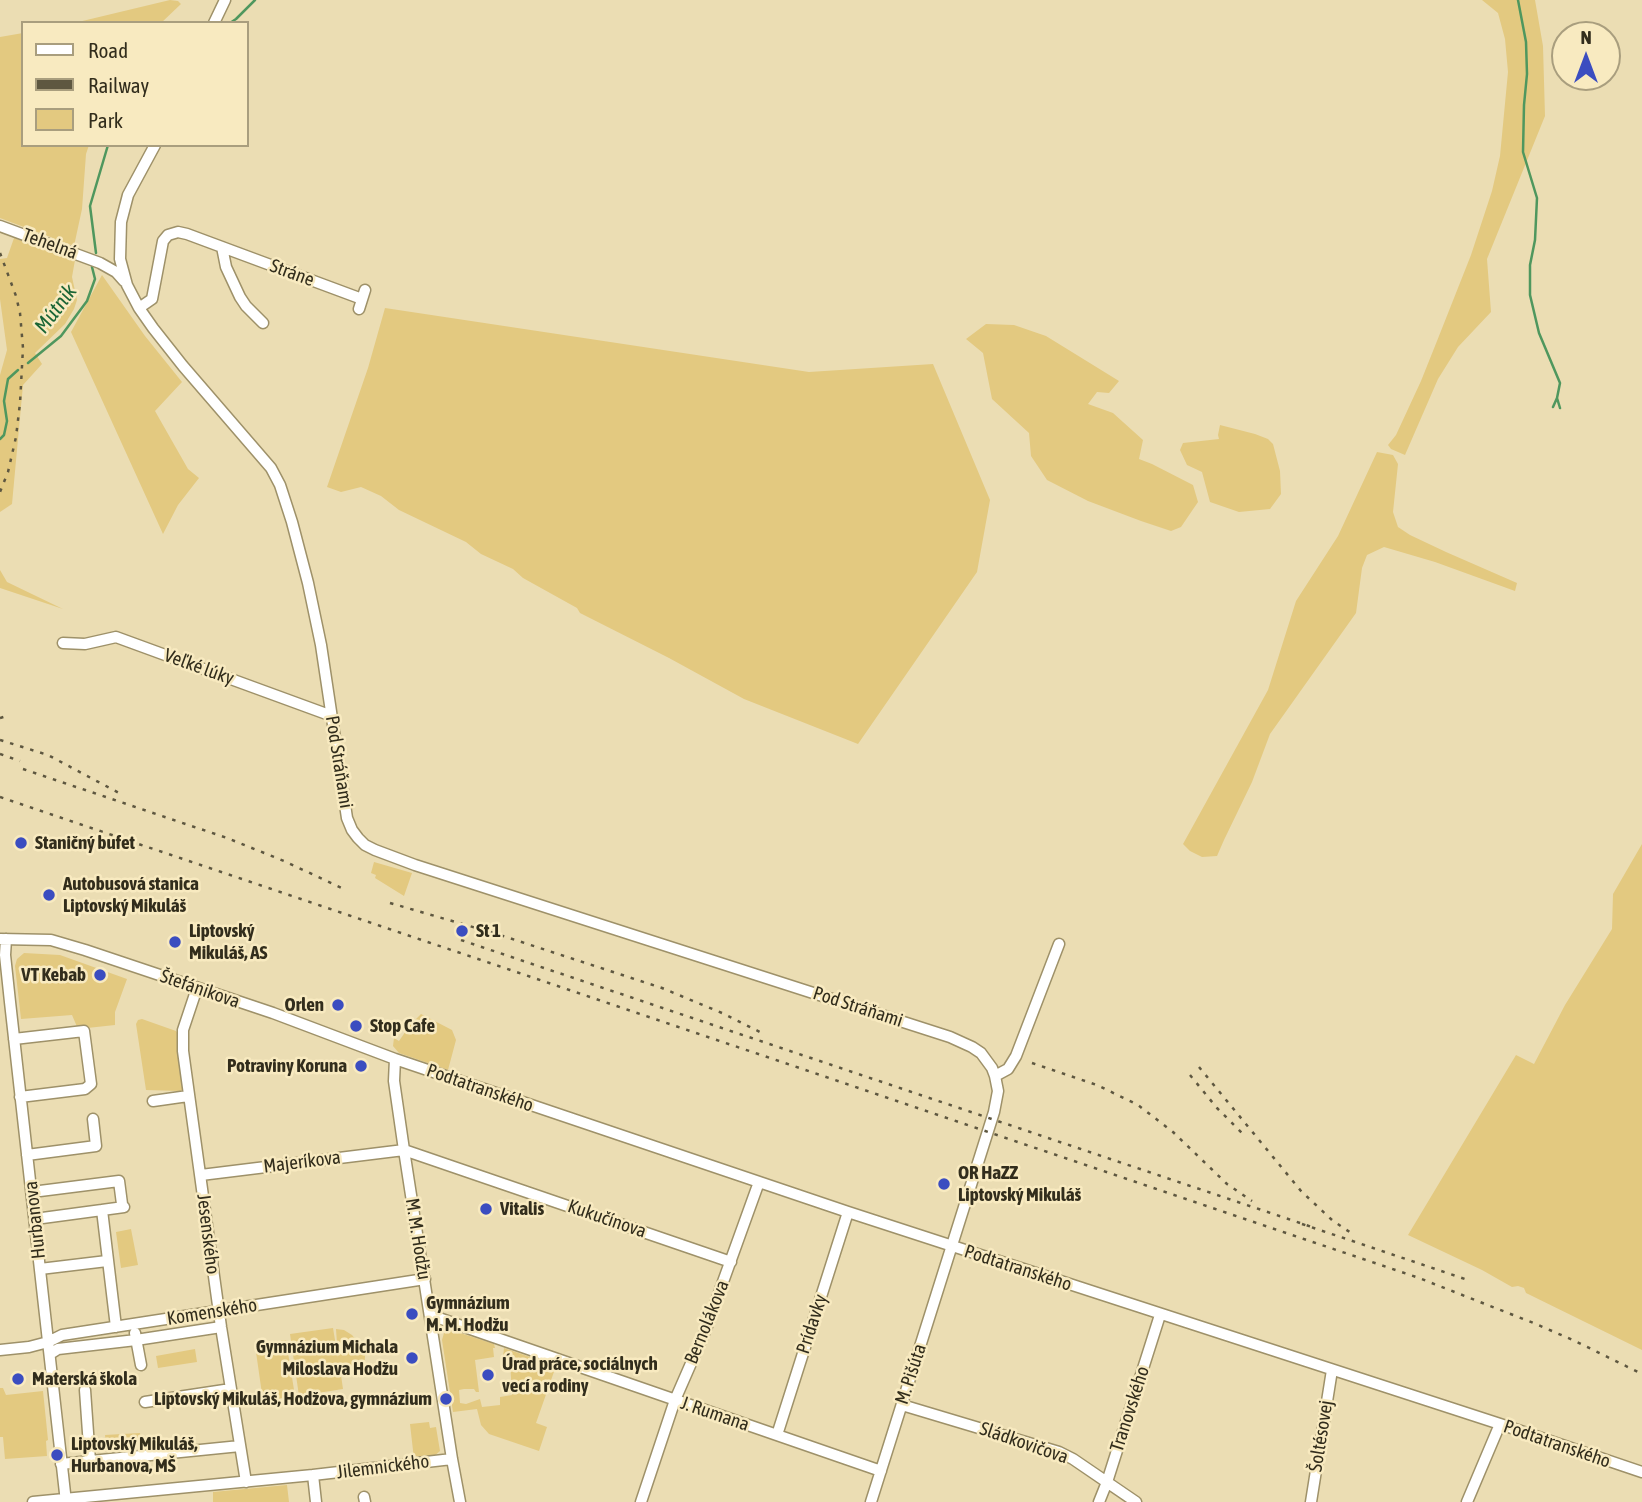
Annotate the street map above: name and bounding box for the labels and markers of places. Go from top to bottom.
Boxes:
place label: Staničný bufet [35,832,135,854]
marker: Staničný bufet [13,835,29,851]
place label: Autobusová stanica Liptovský Mikuláš [63,873,199,917]
marker: Autobusová stanica Liptovský Mikuláš [41,887,57,903]
place label: Liptovský Mikuláš, AS [189,920,267,964]
place label: St 1 [476,920,501,942]
marker: St 1 [454,923,470,939]
marker: Liptovský Mikuláš, AS [167,934,183,950]
place label: VT Kebab [21,964,86,986]
marker: VT Kebab [92,967,108,983]
place label: Orlen [285,994,324,1016]
marker: Orlen [330,997,346,1013]
place label: Stop Cafe [370,1015,435,1037]
marker: Stop Cafe [348,1018,364,1034]
place label: Potraviny Koruna [227,1055,347,1077]
marker: Potraviny Koruna [353,1058,369,1074]
place label: OR HaZZ Liptovský Mikuláš [958,1162,1081,1206]
marker: OR HaZZ Liptovský Mikuláš [936,1176,952,1192]
place label: Vitalis [500,1198,544,1220]
marker: Vitalis [478,1201,494,1217]
place label: Gymnázium M. M. Hodžu [426,1292,510,1336]
marker: Gymnázium M. M. Hodžu [404,1306,420,1322]
place label: Gymnázium Michala Miloslava Hodžu [256,1336,398,1380]
marker: Gymnázium Michala Miloslava Hodžu [404,1350,420,1366]
place label: Úrad práce, sociálnych vecí a rodiny [502,1353,658,1397]
marker: Úrad práce, sociálnych vecí a rodiny [480,1367,496,1383]
place label: Materská škola [32,1368,137,1390]
marker: Materská škola [10,1371,26,1387]
place label: Liptovský Mikuláš, Hodžova, gymnázium [154,1388,432,1410]
marker: Liptovský Mikuláš, Hodžova, gymnázium [438,1391,454,1407]
place label: Liptovský Mikuláš, Hurbanova, MŠ [71,1433,198,1477]
marker: Liptovský Mikuláš, Hurbanova, MŠ [49,1447,65,1463]

